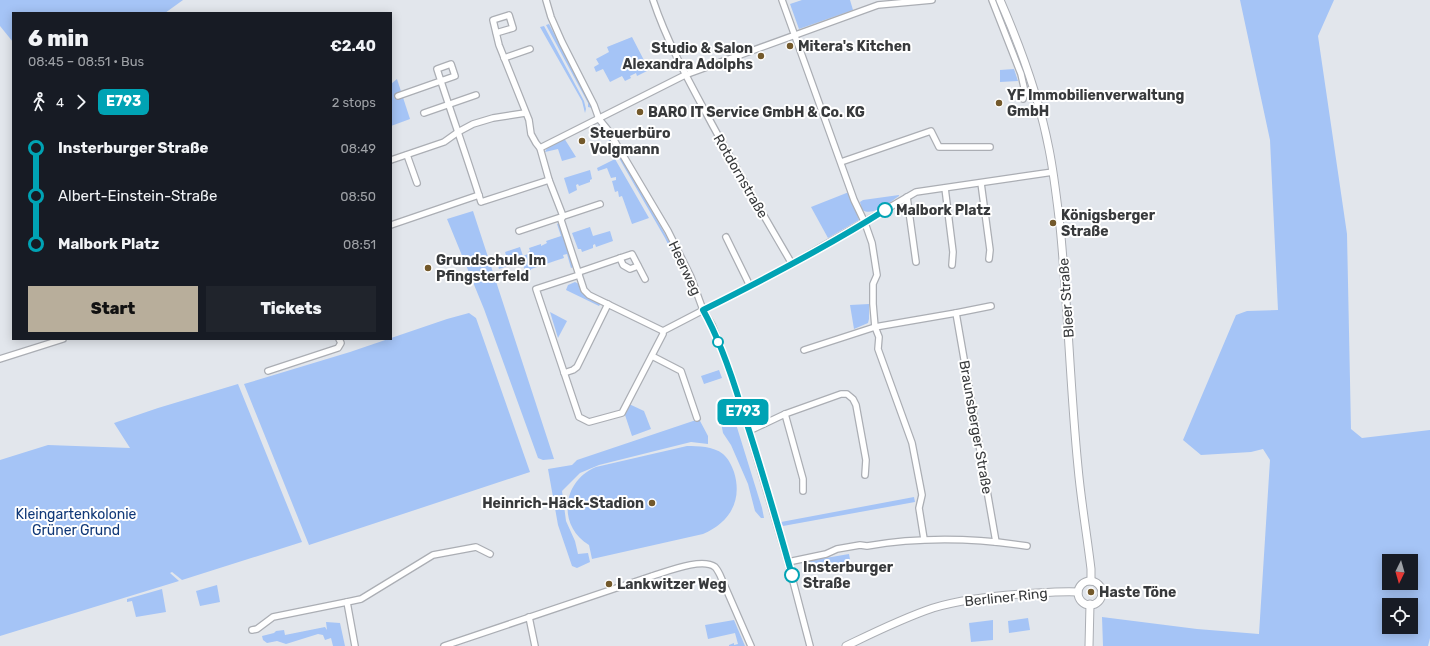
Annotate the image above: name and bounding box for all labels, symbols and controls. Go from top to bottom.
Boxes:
text: 6 min [28,25,89,52]
text: €2.40 [330,37,376,55]
place label: Mitera's Kitchen [798,38,911,55]
place label: Studio & Salon Alexandra Adolphs [623,40,753,73]
marker: Mitera's Kitchen [785,41,795,51]
marker: Studio & Salon Alexandra Adolphs [756,51,766,61]
text: 08:45 – 08:51 · Bus [28,54,144,69]
place label: YF Immobilienverwaltung GmbH [1007,87,1185,120]
icon: walk [28,91,50,113]
icon: forward [70,91,92,113]
text: E793 [106,93,141,110]
text: 4 [56,95,64,110]
text: 2 stops [332,95,376,110]
marker: YF Immobilienverwaltung GmbH [994,98,1004,108]
place label: BARO IT Service GmbH & Co. KG [648,104,865,121]
marker: BARO IT Service GmbH & Co. KG [635,107,645,117]
place label: Steuerbüro Volgmann [590,125,670,158]
street label: Rotdornstraße [710,131,772,221]
marker: Steuerbüro Volgmann [577,136,587,146]
text: Insterburger Straße [58,139,208,157]
text: 08:49 [340,141,376,156]
text: Albert-Einstein-Straße [58,187,217,205]
text: 08:50 [340,189,376,204]
marker: Malbork Platz [877,202,893,218]
place label: Malbork Platz [896,202,991,219]
place label: Königsberger Straße [1061,207,1156,240]
marker: Königsberger Straße [1048,218,1058,228]
text: Malbork Platz [58,235,159,253]
text: 08:51 [343,237,376,252]
street label: Heerweg [665,238,705,298]
place label: Grundschule Im Pfingsterfeld [436,252,546,285]
street label: Bleer Straße [1055,257,1078,338]
marker: Grundschule Im Pfingsterfeld [423,263,433,273]
button: Start [28,286,198,332]
button: Tickets [206,286,376,332]
unlabelled marker [712,336,724,348]
street label: Braunsberger Straße [955,359,996,495]
line badge: E793 [715,399,771,425]
text: E793 [725,403,761,420]
place label: Heinrich-Häck-Stadion [482,495,644,512]
marker: Heinrich-Häck-Stadion [647,498,657,508]
park label: Kleingartenkolonie Grüner Grund [16,506,137,539]
north arrow [1382,554,1418,590]
map controls [1382,554,1418,634]
place label: Insterburger Straße [803,559,894,592]
marker: Insterburger Straße [784,567,800,583]
place label: Lankwitzer Weg [617,576,727,593]
marker: Lankwitzer Weg [604,579,614,589]
place label: Haste Töne [1099,584,1176,601]
street label: Berliner Ring [964,585,1048,610]
marker: Haste Töne [1086,587,1096,597]
button: locate [1382,598,1418,634]

